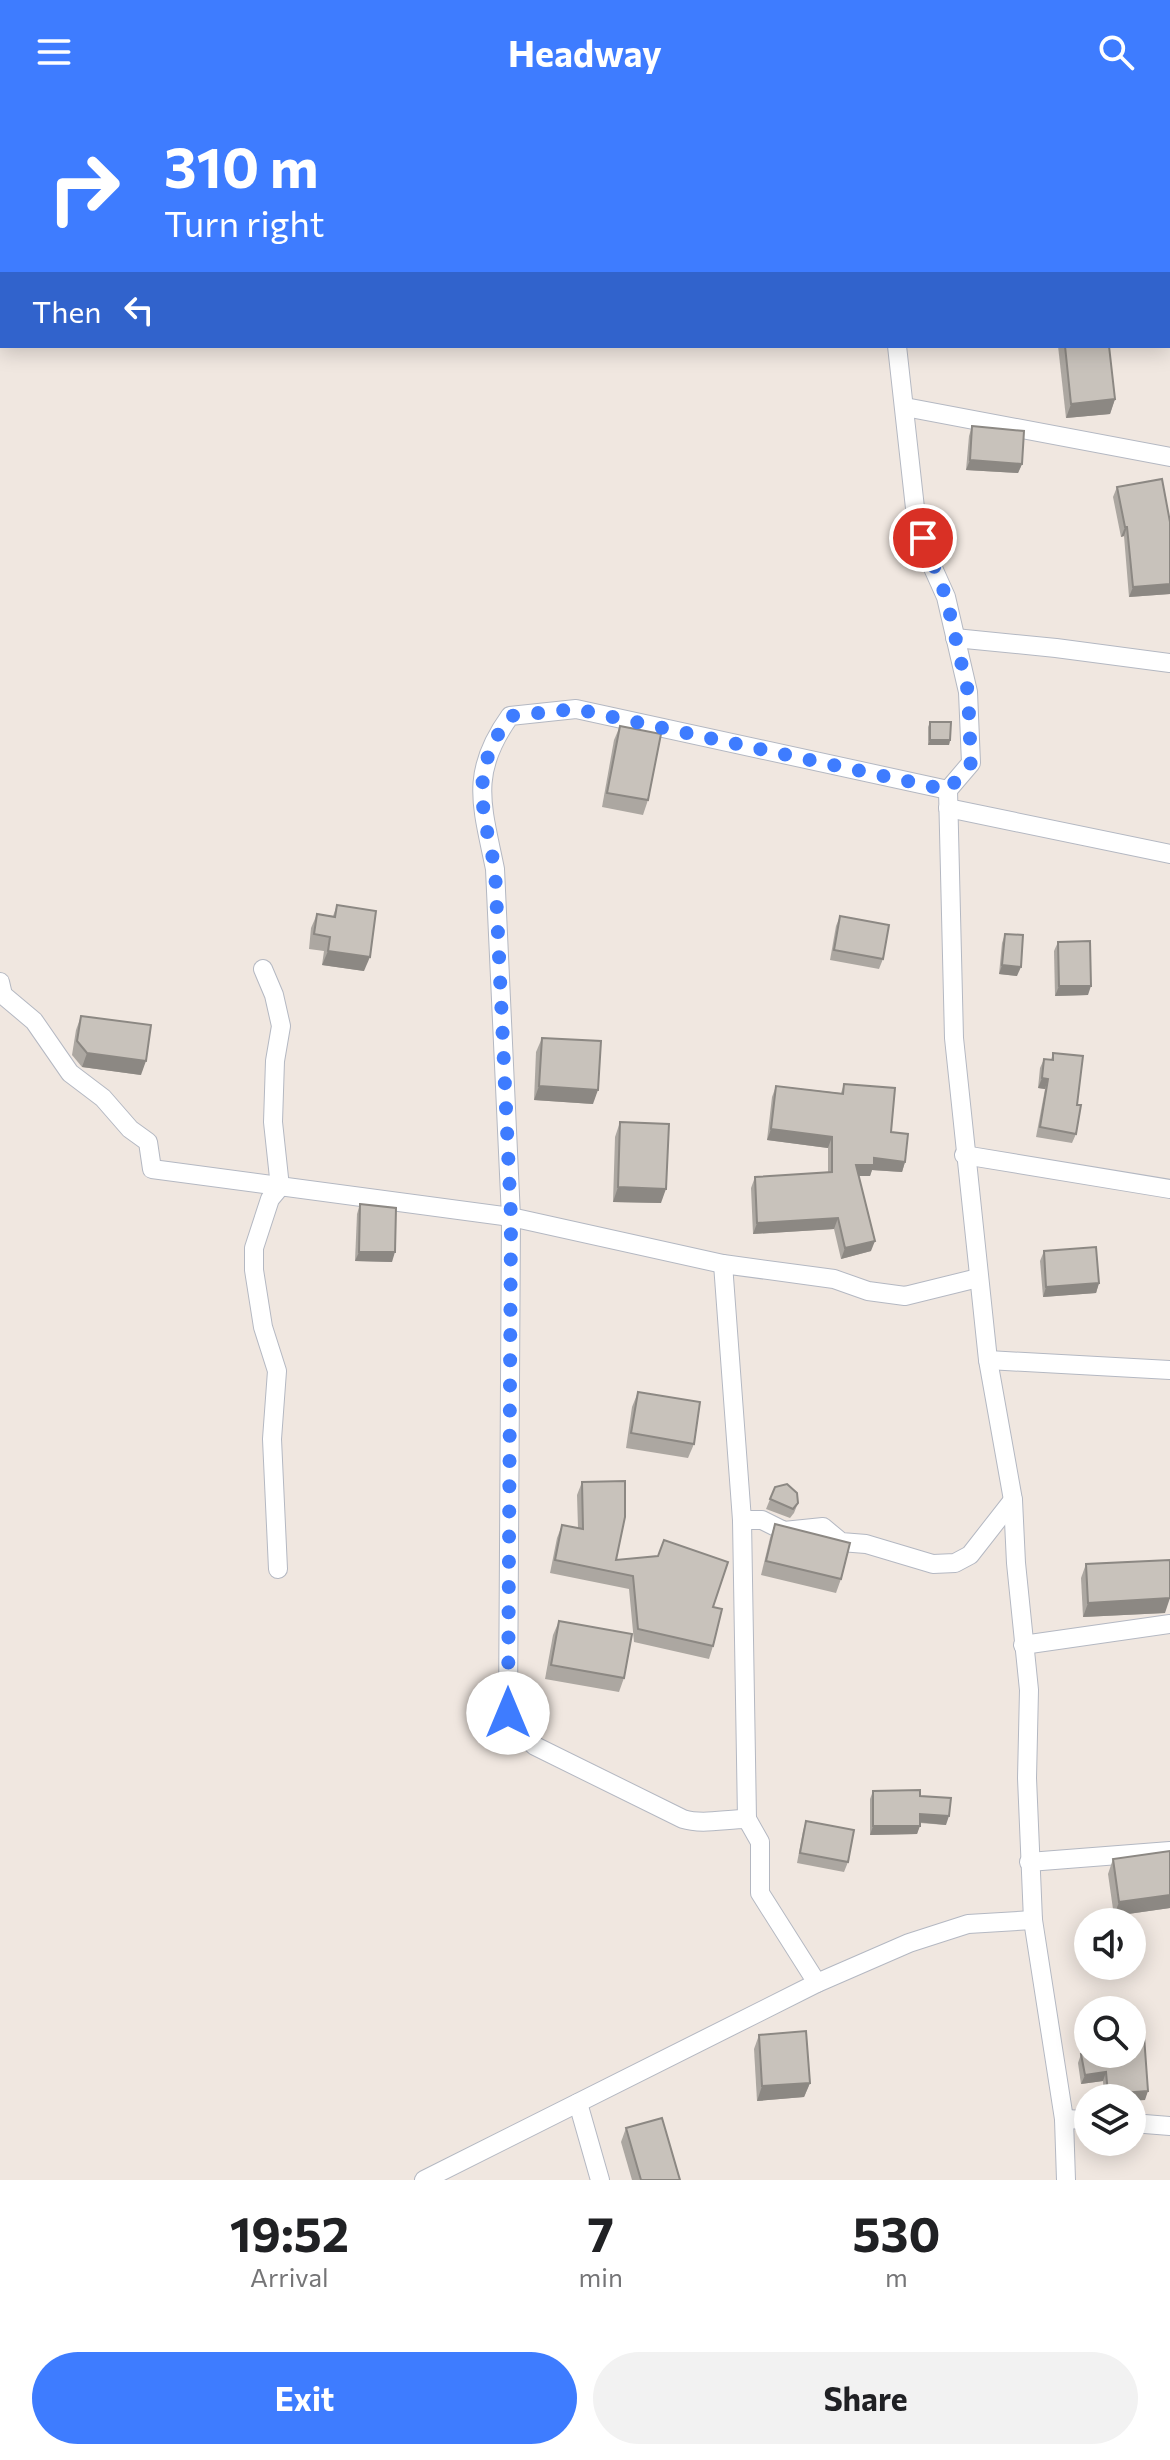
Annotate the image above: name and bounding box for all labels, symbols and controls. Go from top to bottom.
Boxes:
icon: menu [32,30,76,74]
text: Headway [508,30,662,74]
icon: search [1094,30,1138,74]
text: 310 m [164,131,319,200]
icon: right [32,136,136,240]
text: Turn right [164,200,325,244]
icon: left [117,288,161,332]
text: Then [32,292,101,329]
pin [889,504,957,572]
icon: arrive [901,516,945,560]
position arrow [466,1671,550,1755]
map controls [1074,1908,1146,2156]
button: sound [1074,1908,1146,1980]
button: search [1074,1996,1146,2068]
button: layers [1074,2084,1146,2156]
text: 19:52 [230,2203,349,2262]
text: 7 [588,2203,614,2262]
text: 530 [853,2203,940,2262]
text: Arrival [250,2261,329,2292]
text: min [579,2261,623,2292]
text: m [885,2261,908,2292]
button: Exit [32,2352,577,2444]
button: Share [593,2352,1138,2444]

